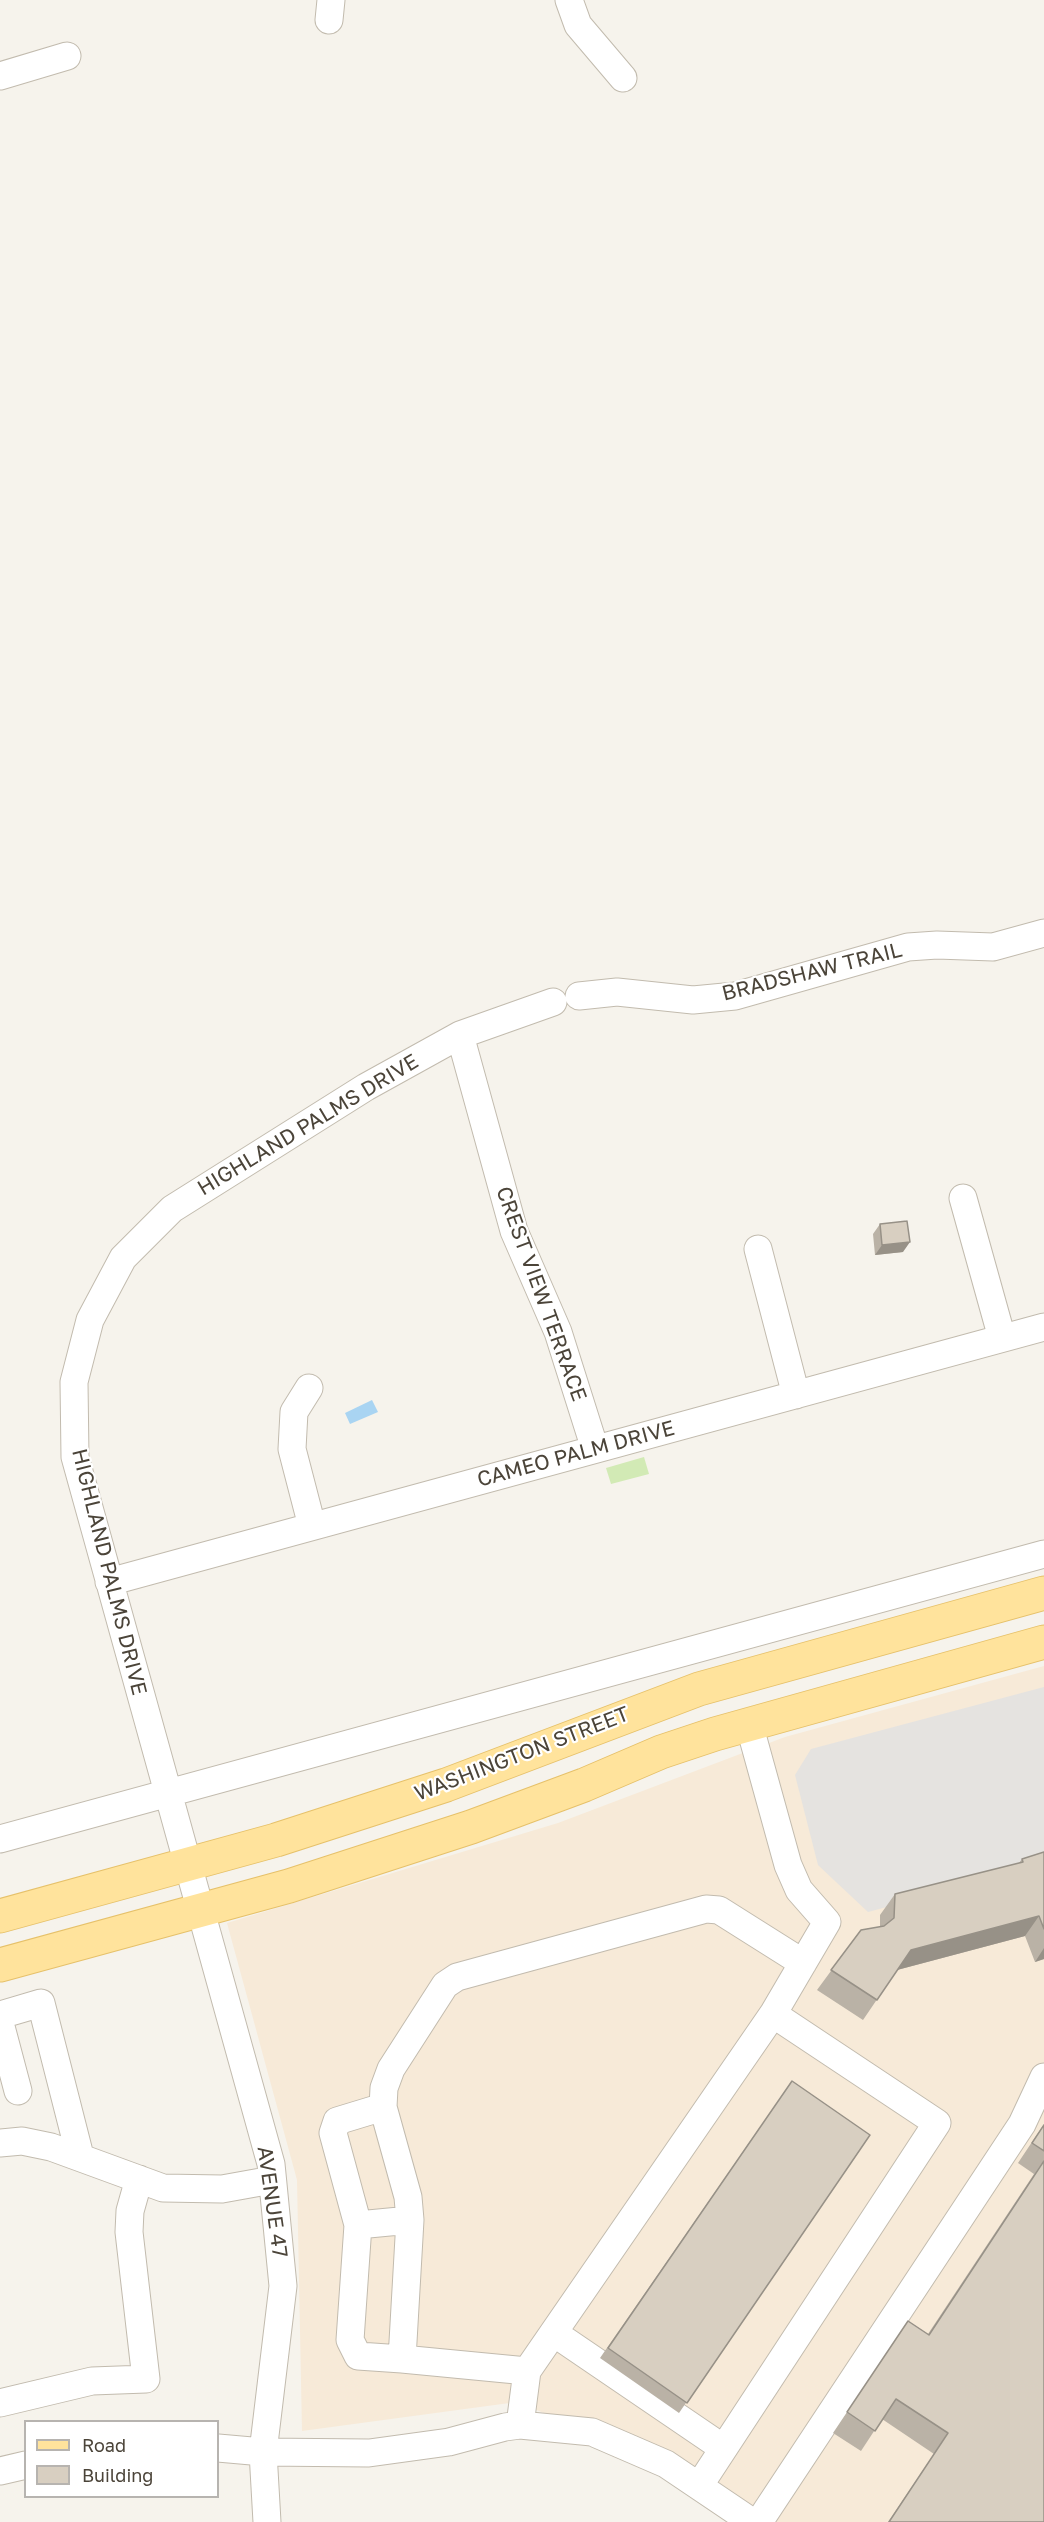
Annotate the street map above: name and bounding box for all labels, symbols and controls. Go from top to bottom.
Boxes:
street label: BRADSHAW TRAIL [719,937,905,1007]
street label: HIGHLAND PALMS DRIVE [193,1049,423,1201]
street label: CREST VIEW TERRACE [490,1183,592,1405]
street label: CAMEO PALM DRIVE [475,1416,677,1492]
street label: HIGHLAND PALMS DRIVE [66,1446,152,1698]
street label: WASHINGTON STREET [411,1701,633,1807]
street label: AVENUE 47 [252,2145,292,2259]
legend [24,2420,219,2498]
text: Road [82,2434,126,2456]
text: Building [82,2464,153,2486]

